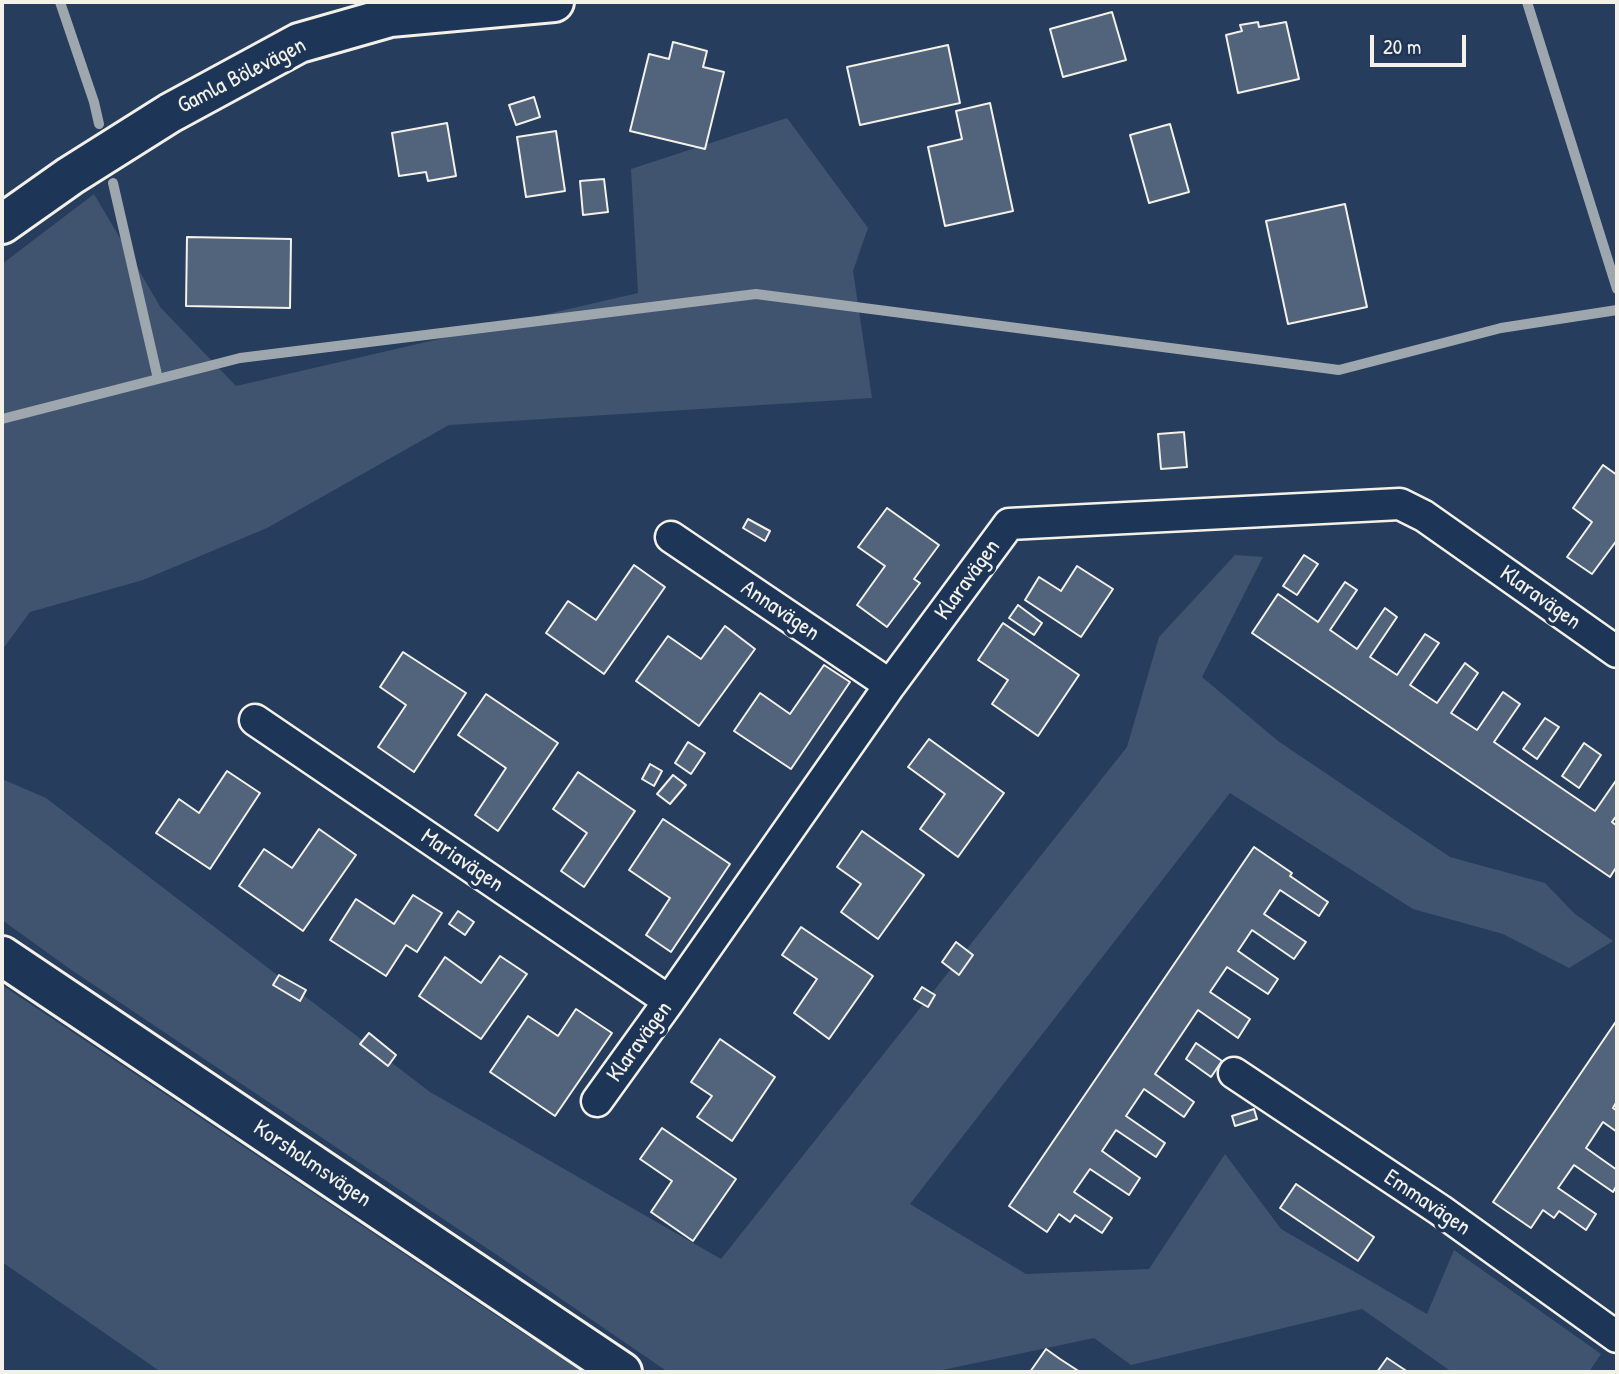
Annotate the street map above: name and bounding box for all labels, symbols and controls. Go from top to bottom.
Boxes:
scale bar [1374,21,1470,65]
street label: Gamla Bölevägen [173,32,311,120]
text: 20 m [1383,32,1421,61]
street label: Klaravägen [929,534,1007,626]
street label: Klaravägen [1494,560,1586,636]
street label: Annavägen [735,575,825,647]
street label: Mariavägen [415,823,509,899]
street label: Klaravägen [601,996,679,1088]
street label: Korsholmsvägen [248,1114,376,1214]
street label: Emmavägen [1378,1164,1476,1242]

